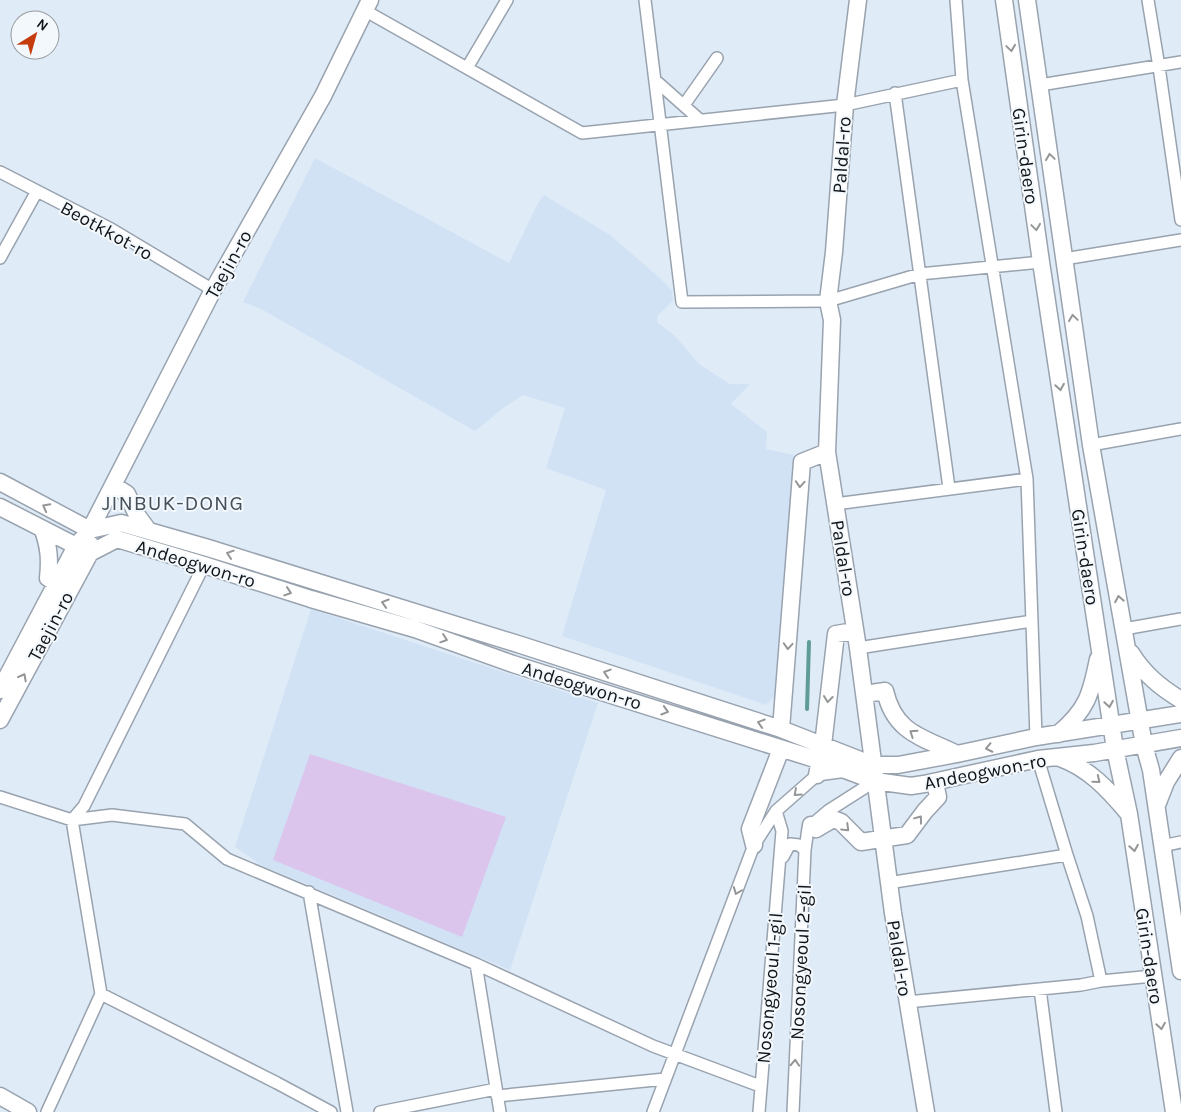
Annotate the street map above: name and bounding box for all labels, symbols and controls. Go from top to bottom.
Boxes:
north arrow [10,10,60,60]
text: N [33,15,52,35]
one-way arrow [1005,45,1016,53]
street label: Girin-daero [1007,106,1043,206]
street label: Paldal-ro [828,116,856,194]
one-way arrow [1045,153,1056,161]
street label: Beotkkot-ro [57,197,156,265]
one-way arrow [1030,223,1041,231]
street label: Taejin-ro [201,226,257,303]
one-way arrow [1068,314,1079,322]
one-way arrow [1054,384,1065,392]
one-way arrow [795,480,806,488]
district label: JINBUK-DONG [102,491,244,515]
one-way arrow [43,503,52,513]
street label: Girin-daero [1067,507,1103,607]
street label: Paldal-ro [826,518,860,598]
street label: Andeogwon-ro [133,535,258,593]
one-way arrow [226,550,235,560]
one-way arrow [284,586,292,596]
street label: Taejin-ro [24,588,78,665]
one-way arrow [1114,595,1124,604]
one-way arrow [382,598,390,608]
one-way arrow [439,633,447,643]
one-way arrow [782,642,793,650]
street label: Andeogwon-ro [519,657,644,715]
one-way arrow [603,669,611,679]
one-way arrow [17,674,27,683]
one-way arrow [823,695,834,703]
one-way arrow [1103,699,1113,708]
one-way arrow [660,706,668,716]
one-way arrow [758,719,766,729]
one-way arrow [910,730,919,740]
one-way arrow [984,742,993,752]
street label: Andeogwon-ro [922,749,1048,795]
one-way arrow [1091,775,1100,783]
one-way arrow [793,787,802,796]
one-way arrow [913,815,922,825]
one-way arrow [840,822,849,831]
one-way arrow [1128,845,1139,853]
street label: Nosongyeoul 2-gil [786,884,816,1040]
one-way arrow [733,886,743,895]
street label: Girin-daero [1131,906,1167,1006]
street label: Nosongyeoul 1-gil [752,912,788,1064]
street label: Paldal-ro [882,918,916,998]
one-way arrow [1155,1023,1166,1031]
one-way arrow [790,1059,801,1067]

